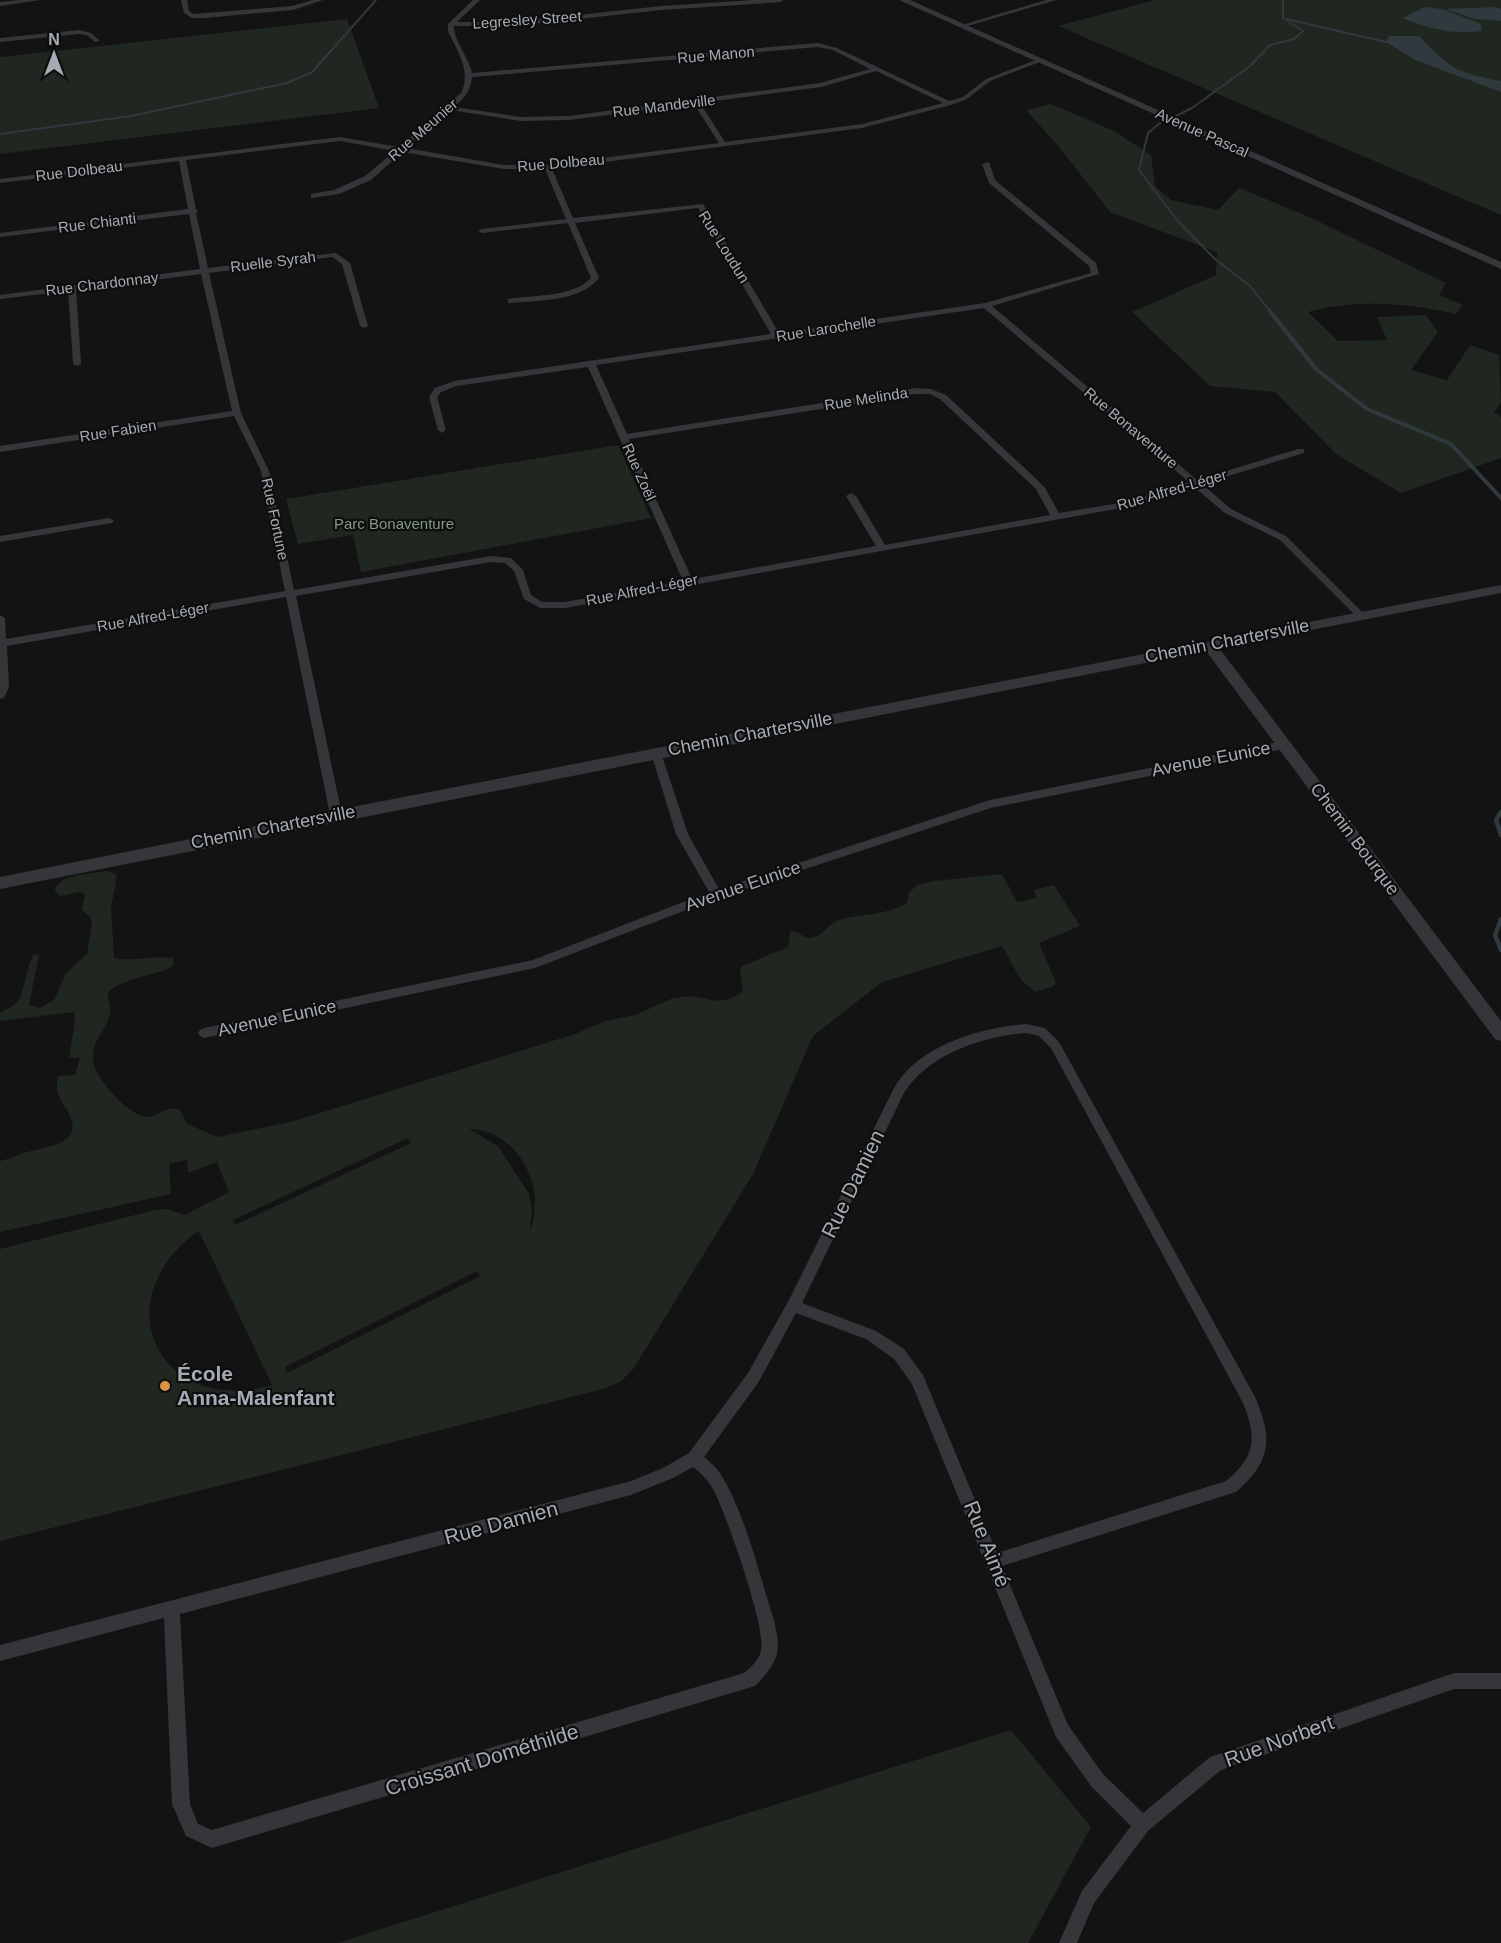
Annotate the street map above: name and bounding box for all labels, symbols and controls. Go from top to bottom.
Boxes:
street label: Legresley Street [472,7,583,32]
north arrow [24,24,84,84]
text: N [48,31,60,48]
street label: Rue Manon [677,43,755,66]
street label: Rue Mandeville [612,91,716,120]
street label: Rue Meunier [385,95,461,164]
street label: Avenue Pascal [1153,104,1251,161]
street label: Rue Dolbeau [517,150,605,175]
street label: Rue Dolbeau [34,157,123,184]
street label: Rue Loudun [696,208,753,286]
street label: Rue Chianti [57,209,137,236]
street label: Ruelle Syrah [229,248,317,275]
street label: Rue Chardonnay [45,268,160,299]
street label: Rue Larochelle [775,312,877,345]
street label: Rue Melinda [823,383,909,413]
street label: Rue Bonaventure [1081,384,1182,472]
street label: Rue Fabien [78,416,158,445]
street label: Rue Zoël [619,441,660,503]
street label: Rue Alfred-Léger [1115,466,1229,513]
street label: Rue Fortune [259,476,292,561]
park label: Parc Bonaventure [334,515,454,532]
street label: Rue Alfred-Léger [585,570,699,609]
street label: Rue Alfred-Léger [96,598,210,635]
street label: Chemin Chartersville [1143,615,1311,667]
street label: Chemin Chartersville [666,708,834,760]
street label: Avenue Eunice [1150,738,1272,780]
street label: Chemin Bourque [1306,779,1404,899]
street label: Chemin Chartersville [189,801,357,853]
street label: Avenue Eunice [683,857,803,915]
street label: Avenue Eunice [216,996,338,1040]
street label: Rue Damien [817,1126,888,1241]
place label: École Anna-Malenfant [177,1362,335,1409]
marker: École Anna-Malenfant [158,1379,172,1393]
street label: Rue Damien [442,1496,560,1549]
street label: Rue Aimé [960,1497,1015,1590]
street label: Rue Norbert [1221,1710,1337,1771]
street label: Croissant Dométhilde [382,1719,581,1800]

